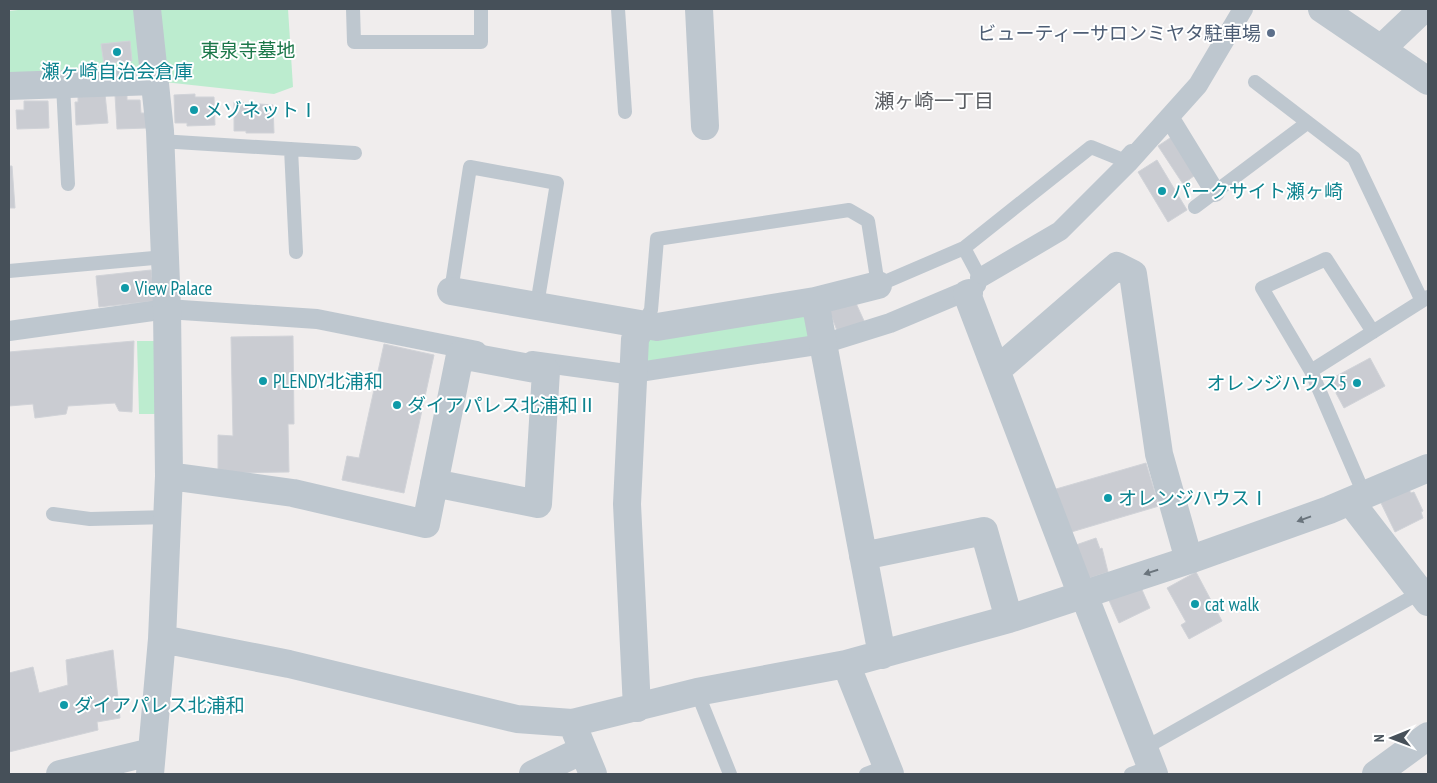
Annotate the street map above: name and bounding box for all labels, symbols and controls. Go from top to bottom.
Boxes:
place label: ビューティーサロンミヤタ駐車場 [978,21,1261,45]
marker: ビューティーサロンミヤタ駐車場 [1265,27,1277,39]
park label: 東泉寺墓地 [200,38,296,62]
marker: 瀬ヶ崎自治会倉庫 [111,46,123,58]
place label: 瀬ヶ崎自治会倉庫 [41,59,193,83]
district label: 瀬ヶ崎一丁目 [874,88,994,114]
place label: メゾネットⅠ [204,98,318,122]
marker: メゾネットⅠ [188,104,200,116]
place label: パークサイト瀬ヶ崎 [1172,179,1343,203]
marker: パークサイト瀬ヶ崎 [1156,185,1168,197]
place label: View Palace [134,276,213,300]
marker: View Palace [119,282,131,294]
place label: PLENDY北浦和 [273,369,383,393]
place label: オレンジハウス5 [1207,371,1347,395]
marker: PLENDY北浦和 [257,375,269,387]
marker: オレンジハウス5 [1351,377,1363,389]
place label: ダイアパレス北浦和Ⅱ [407,393,597,417]
marker: ダイアパレス北浦和Ⅱ [391,399,403,411]
place label: オレンジハウスⅠ [1118,486,1269,510]
marker: オレンジハウスⅠ [1102,492,1114,504]
one-way arrow [1296,515,1311,523]
one-way arrow [1143,568,1158,576]
place label: cat walk [1205,592,1260,616]
marker: cat walk [1189,598,1201,610]
place label: ダイアパレス北浦和 [74,693,245,717]
marker: ダイアパレス北浦和 [58,699,70,711]
north arrow [1367,713,1417,763]
text: N [1370,734,1388,742]

